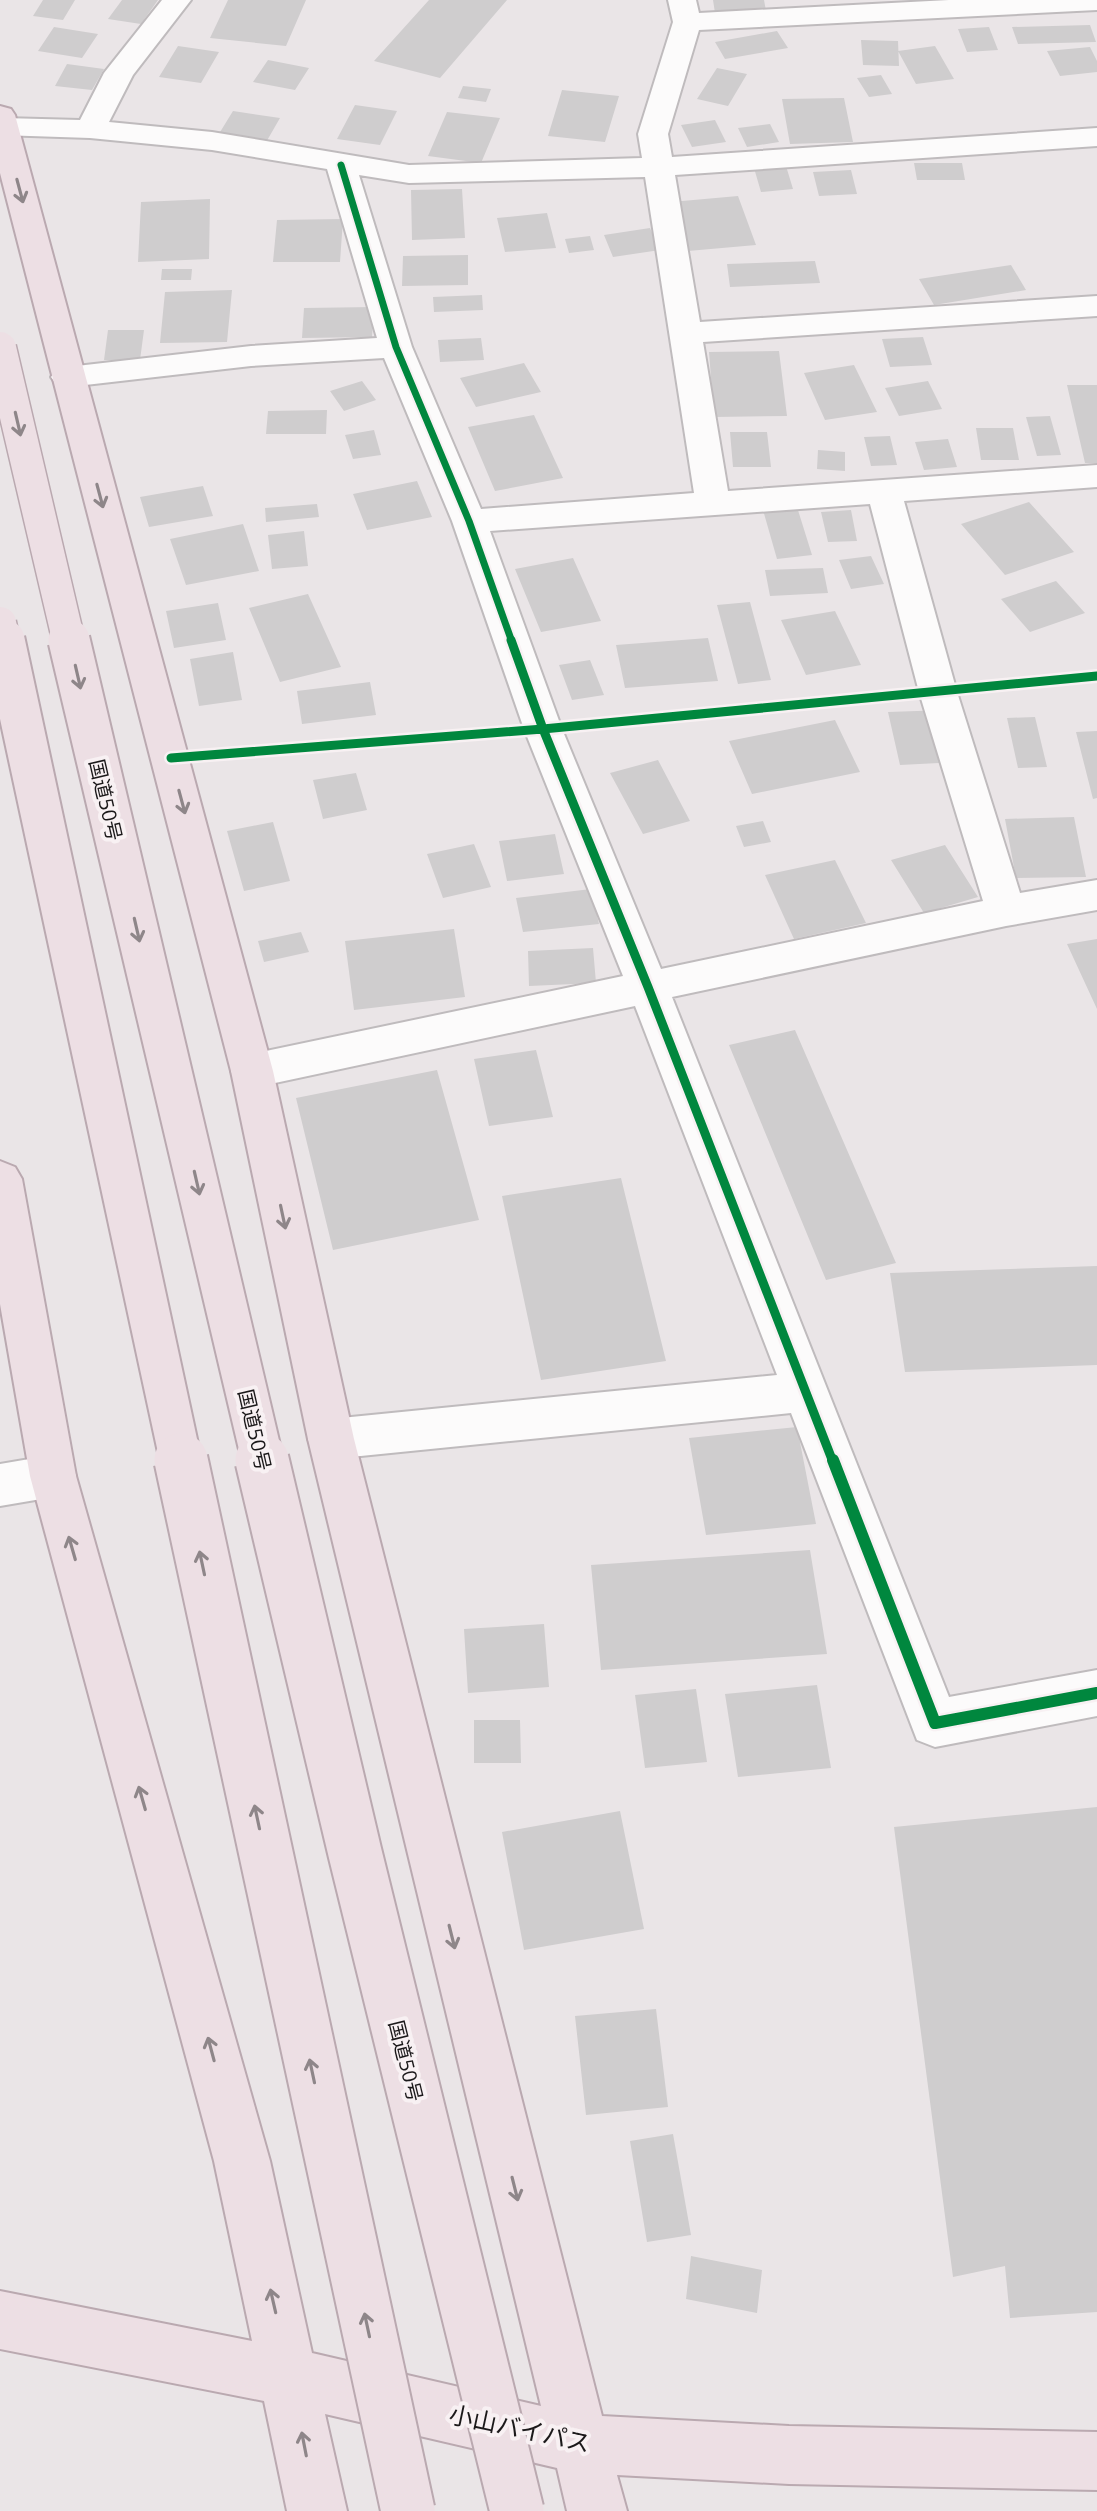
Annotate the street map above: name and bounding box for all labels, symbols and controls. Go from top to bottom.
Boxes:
one-way arrow [13,177,28,203]
one-way arrow [11,411,26,437]
one-way arrow [94,483,109,509]
one-way arrow [71,664,86,690]
street label: 国道50号 [84,757,128,843]
one-way arrow [176,788,191,814]
one-way arrow [130,917,145,943]
one-way arrow [190,1170,205,1196]
one-way arrow [276,1204,291,1230]
street label: 国道50号 [233,1387,277,1473]
one-way arrow [64,1535,79,1561]
one-way arrow [194,1551,209,1576]
one-way arrow [134,1786,149,1812]
one-way arrow [249,1805,264,1830]
one-way arrow [446,1923,461,1949]
street label: 国道50号 [383,2018,429,2104]
one-way arrow [203,2036,218,2062]
one-way arrow [304,2059,319,2085]
one-way arrow [508,2176,523,2202]
one-way arrow [265,2289,280,2315]
one-way arrow [359,2313,374,2339]
street label: 小山バイパス [446,2397,594,2459]
one-way arrow [295,2432,310,2457]

